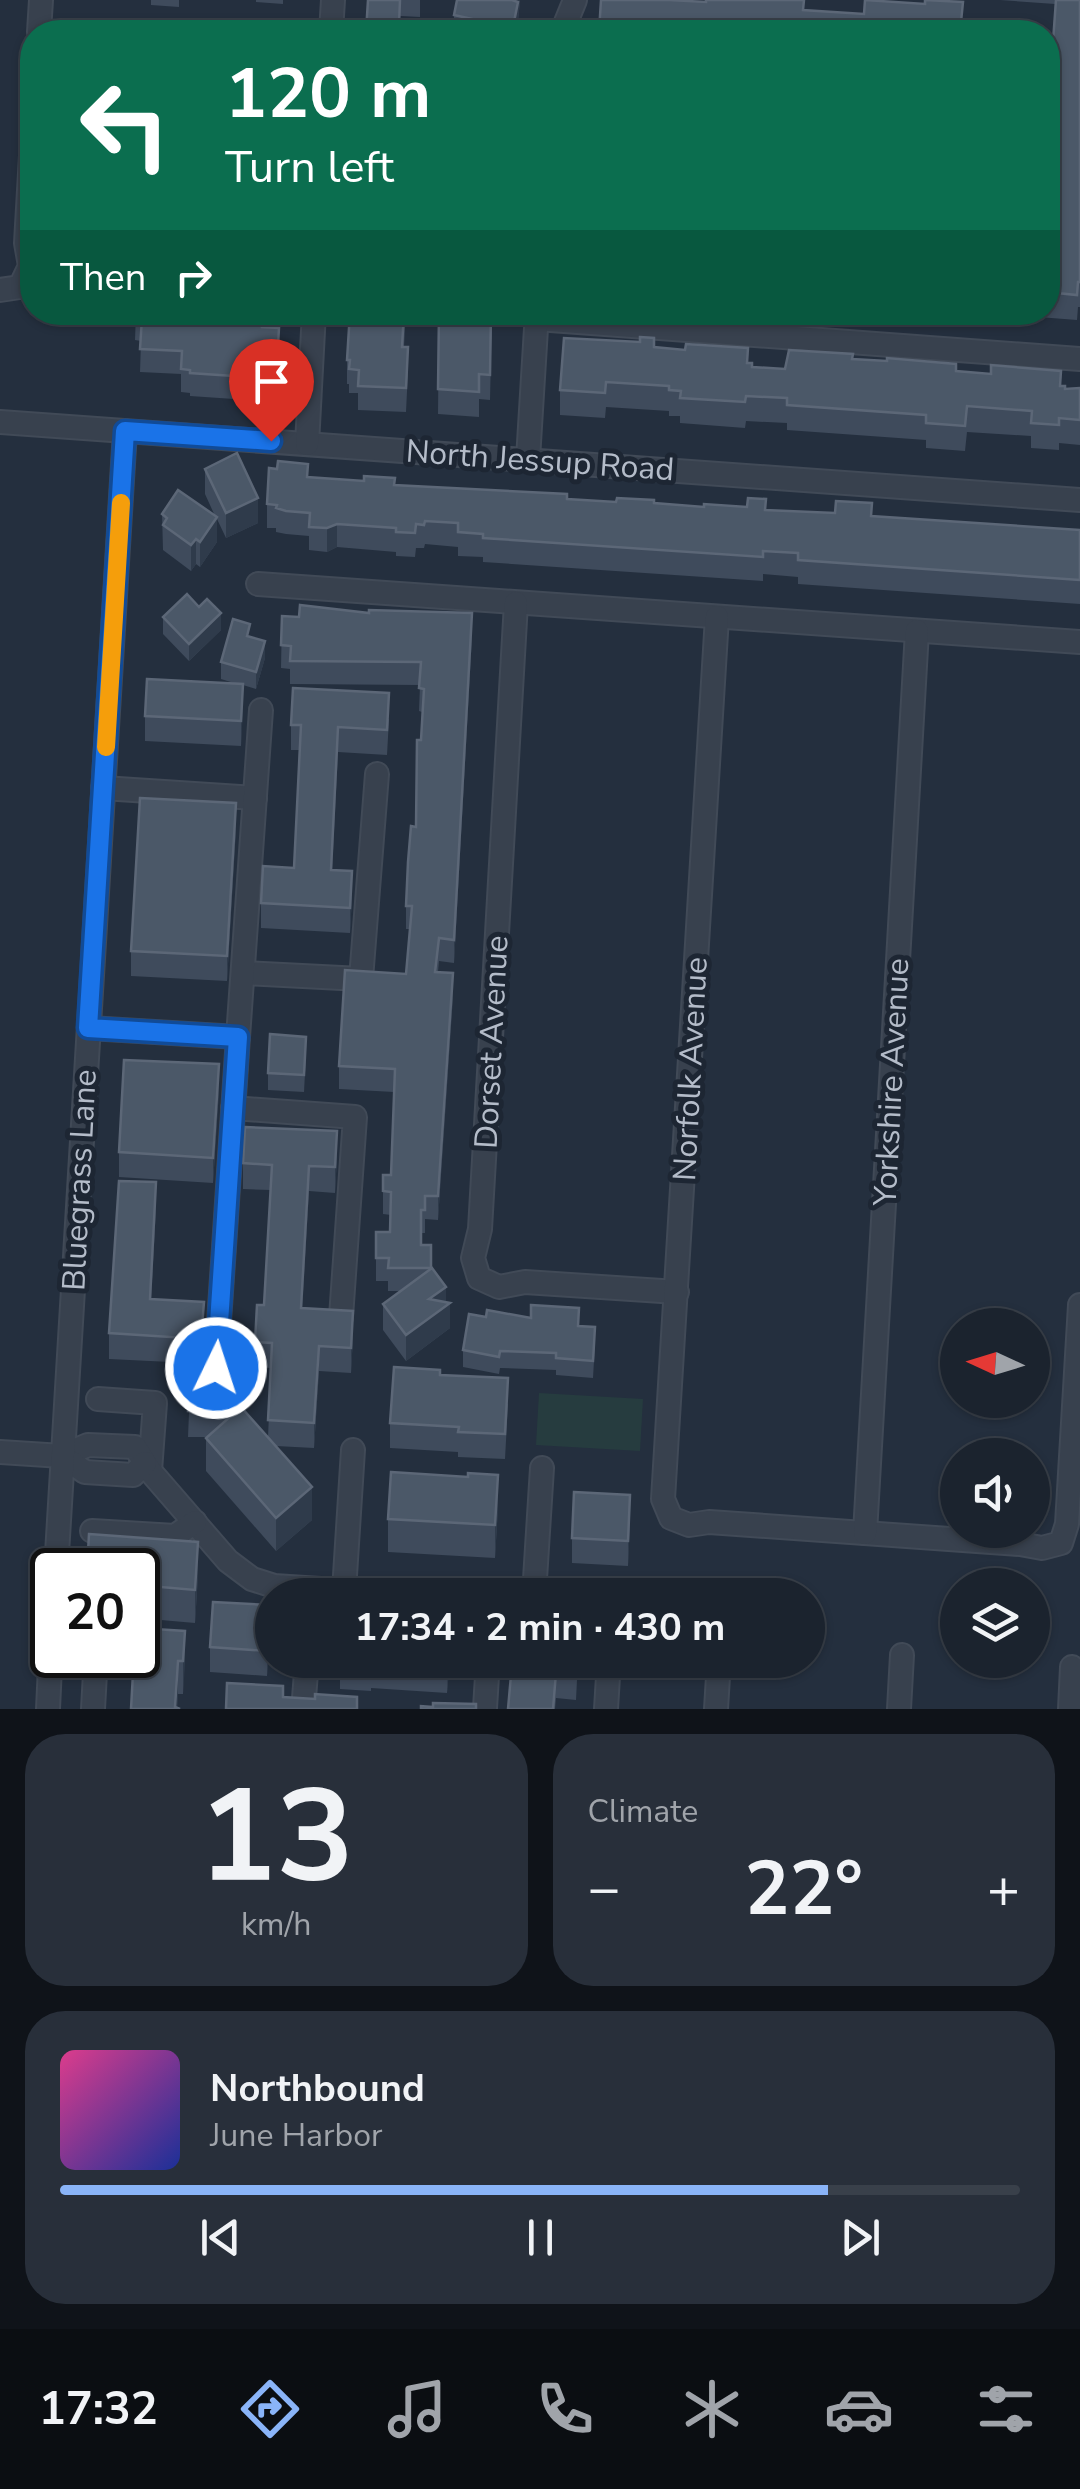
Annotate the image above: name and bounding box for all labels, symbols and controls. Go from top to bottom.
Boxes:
text: 120 m [225,46,431,142]
icon: left [60,60,190,190]
text: Turn left [225,137,394,198]
icon: right [166,250,221,305]
text: Then [60,252,146,303]
pin [229,339,314,442]
icon: arrive [244,354,299,409]
street label: North Jessup Road [404,430,676,491]
street label: Dorset Avenue [464,934,519,1150]
street label: Norfolk Avenue [663,956,718,1182]
street label: Yorkshire Avenue [863,957,919,1208]
street label: Bluegrass Lane [52,1068,107,1292]
north arrow [940,1308,1050,1418]
map controls [940,1308,1050,1678]
position arrow [164,1316,268,1420]
button: sound [940,1438,1050,1548]
speed limit sign: 20 [30,1548,160,1678]
button: layers [940,1568,1050,1678]
text: 17:34 · 2 min · 430 m [355,1602,725,1653]
text: 13 [198,1749,354,1926]
text: Climate [588,1790,698,1833]
text: 22° [745,1838,863,1940]
text: − [588,1851,621,1926]
text: + [987,1851,1020,1926]
text: km/h [241,1903,312,1946]
text: Northbound [210,2063,425,2114]
text: June Harbor [210,2114,382,2157]
icon: previous [193,2210,248,2265]
icon: pause [513,2210,568,2265]
icon: next [833,2210,888,2265]
icon: directions [235,2374,305,2444]
icon: music [382,2374,452,2444]
icon: phone [530,2374,600,2444]
icon: climate [677,2374,747,2444]
icon: car [824,2374,894,2444]
icon: filters [971,2374,1041,2444]
text: 17:32 [39,2379,158,2440]

